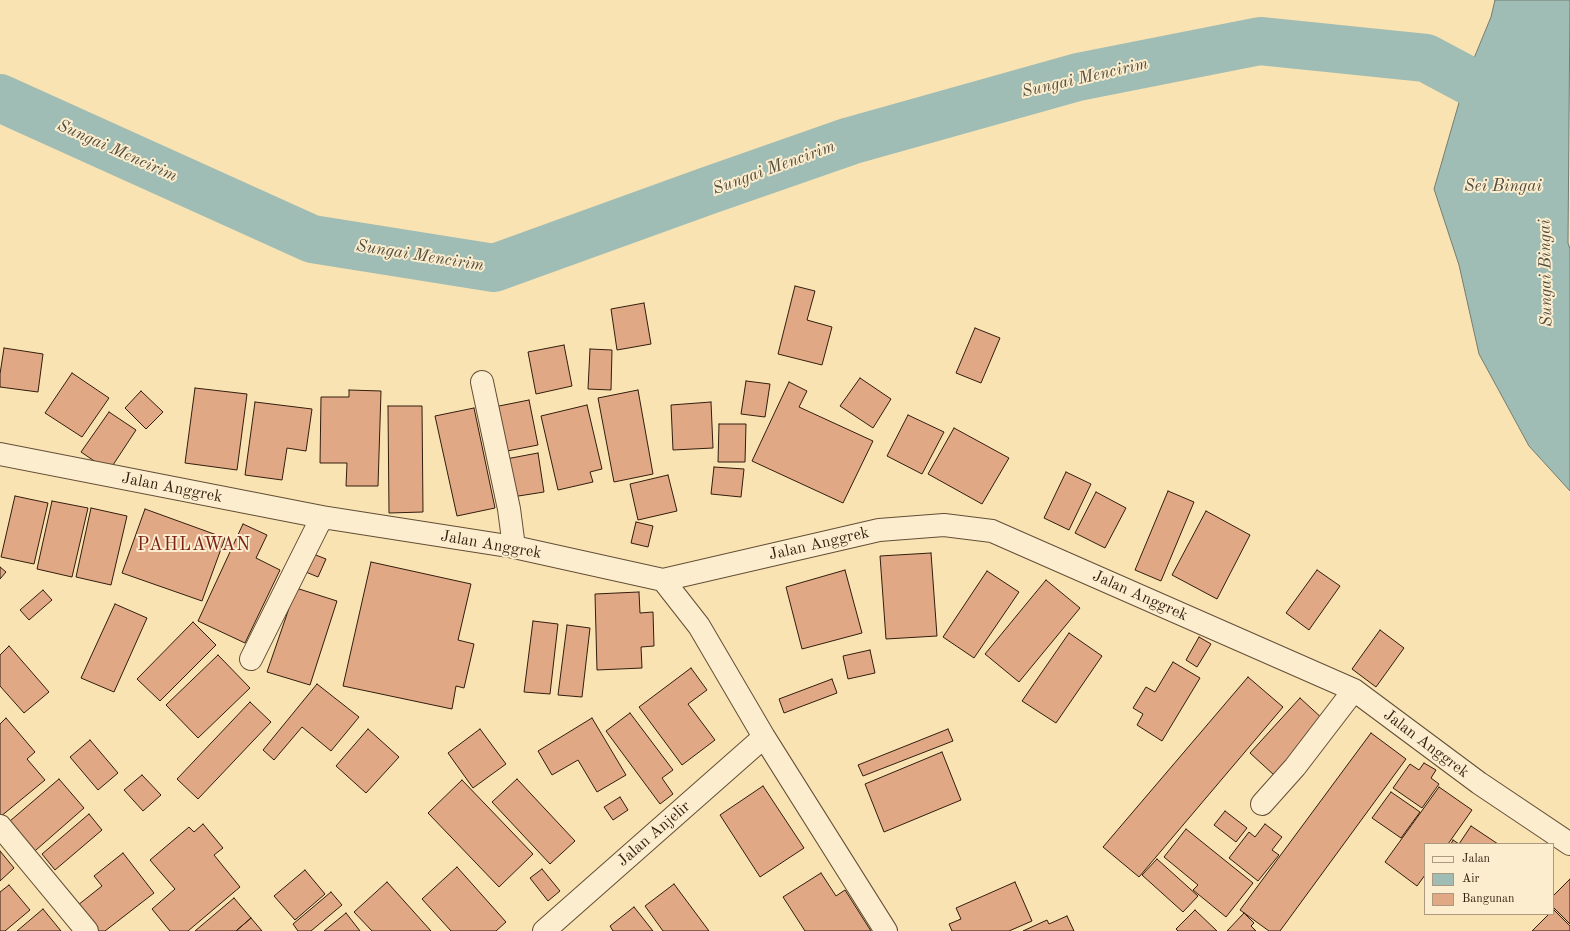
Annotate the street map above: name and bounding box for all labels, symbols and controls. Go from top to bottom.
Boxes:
water label: Sungai Mencirim [1020,54,1150,102]
water label: Sungai Mencirim [54,115,180,187]
water label: Sungai Mencirim [710,136,838,200]
water label: Sei Bingai [1464,177,1542,197]
water label: Sungai Bingai [1535,219,1557,327]
water label: Sungai Mencirim [355,236,485,276]
street label: Jalan Anggrek [120,469,224,507]
street label: Jalan Anggrek [767,523,871,565]
street label: Jalan Anggrek [439,527,543,563]
district label: PAHLAWAN [137,534,251,556]
street label: Jalan Anggrek [1089,566,1191,626]
street label: Jalan Anggrek [1379,706,1473,782]
street label: Jalan Anjelir [614,797,694,871]
legend [1424,843,1554,915]
text: Jalan [1462,853,1490,865]
text: Air [1462,873,1479,885]
text: Bangunan [1462,893,1514,905]

